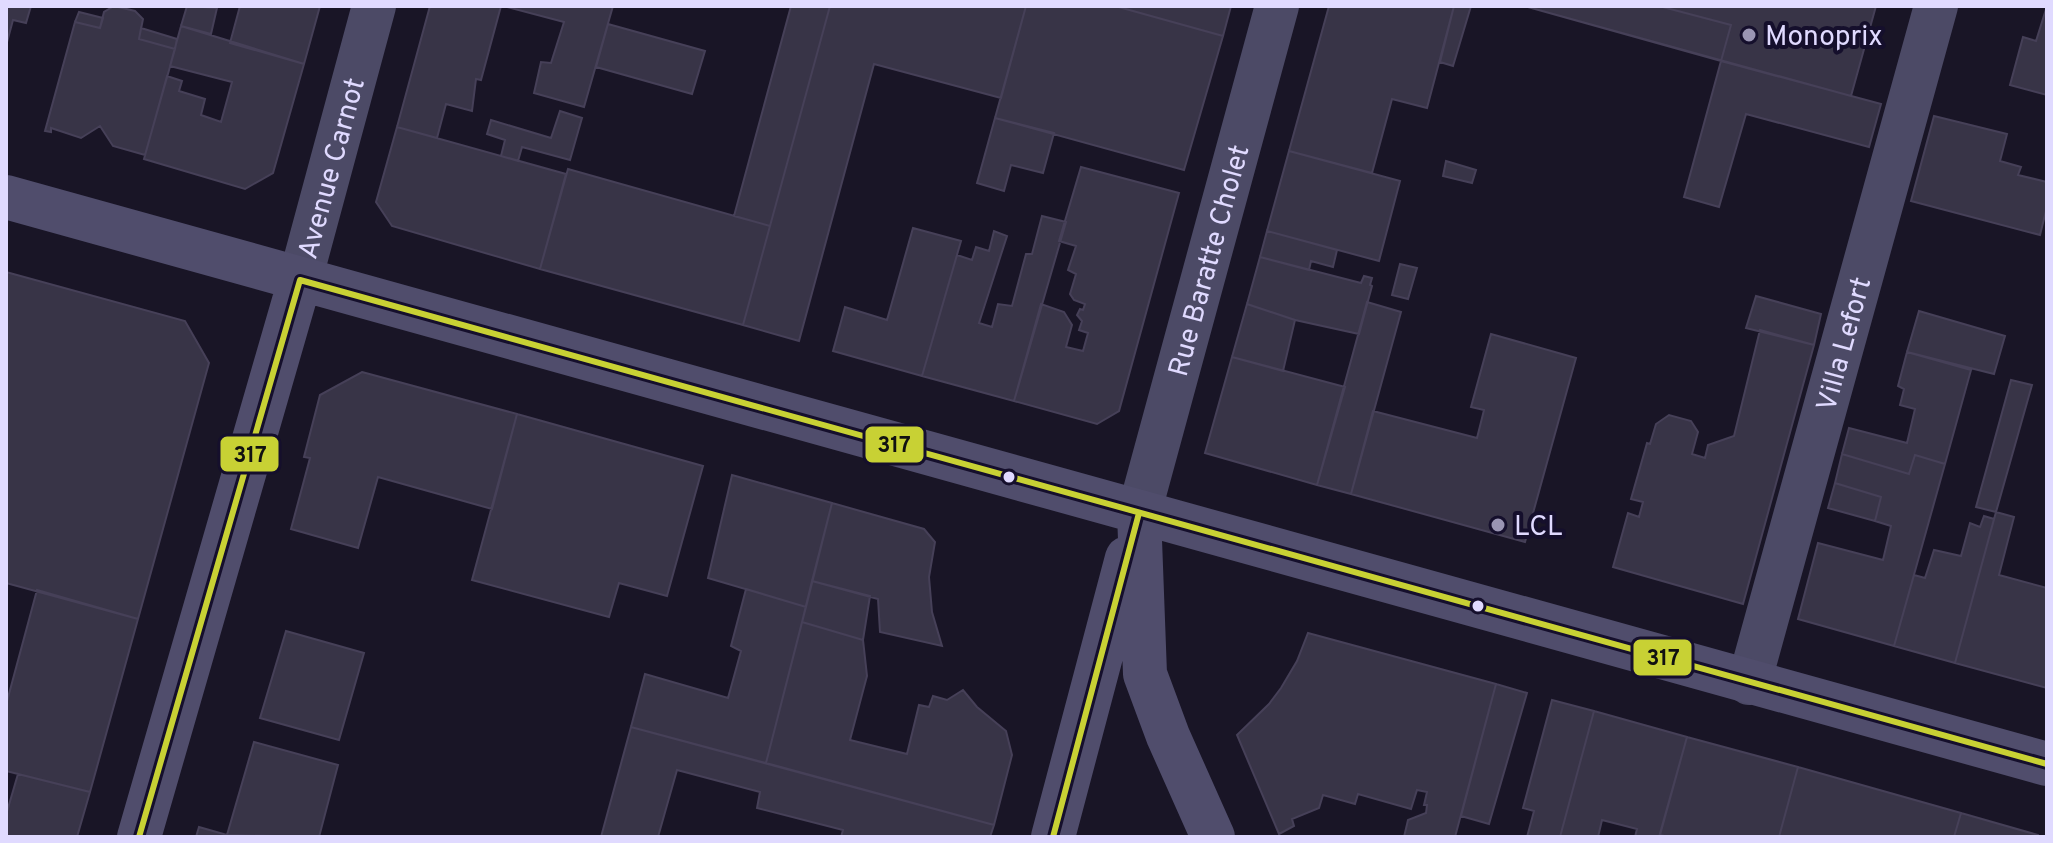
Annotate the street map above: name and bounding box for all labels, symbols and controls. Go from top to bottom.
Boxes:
place label: Monoprix [1765,20,1883,56]
marker: Monoprix [1740,26,1758,44]
street label: Avenue Carnot [291,74,375,263]
street label: Rue Baratte Cholet [1162,141,1259,381]
street label: Villa Lefort [1810,273,1881,416]
line badge: 317 [864,425,925,464]
text: 317 [877,433,911,460]
line badge: 317 [219,435,280,473]
text: 317 [233,443,267,470]
unlabelled marker [1001,469,1017,485]
place label: LCL [1514,510,1563,546]
marker: LCL [1489,516,1507,534]
unlabelled marker [1470,598,1486,614]
line badge: 317 [1632,638,1693,677]
text: 317 [1646,646,1680,673]

